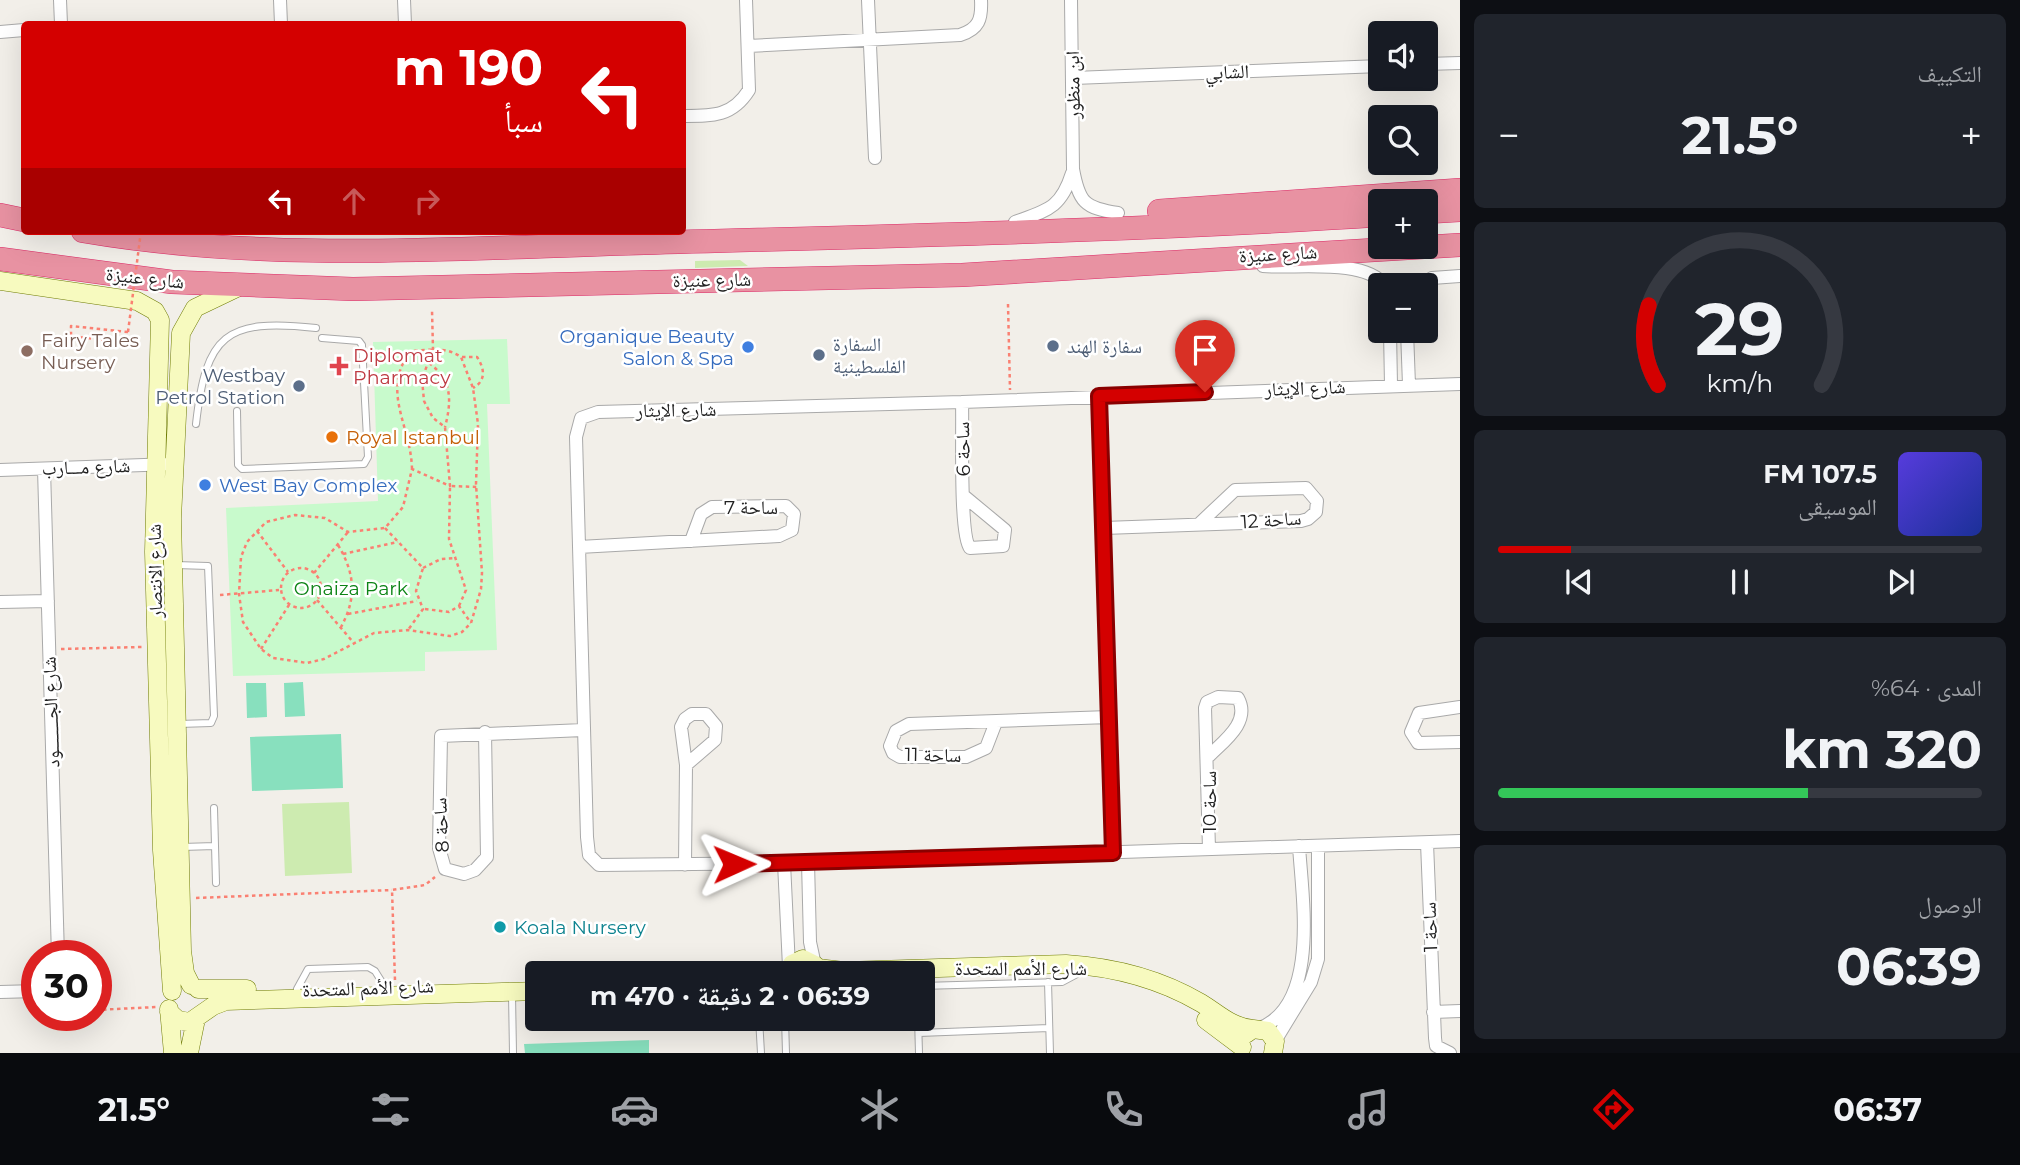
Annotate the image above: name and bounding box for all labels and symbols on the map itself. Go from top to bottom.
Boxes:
street label: ابن منظور [1061,51,1085,120]
street label: الشابي [1204,60,1250,88]
street label: شارع عنيزة [1238,240,1318,268]
street label: شارع عنيزة [105,262,185,294]
street label: شارع عنيزة [673,268,751,292]
pin [1175,320,1235,392]
place label: Organique Beauty Salon & Spa [560,325,735,370]
place label: Fairy Tales Nursery [41,329,139,374]
place label: السفارة الفلسطينية [833,333,906,378]
place label: سفارة الهند [1067,335,1142,358]
marker: سفارة الهند [1045,338,1061,354]
marker: Organique Beauty Salon & Spa [740,339,756,355]
marker: Fairy Tales Nursery [19,343,35,359]
place label: Diplomat Pharmacy [353,344,451,389]
marker: السفارة الفلسطينية [811,347,827,363]
marker: Diplomat Pharmacy [331,358,347,374]
place label: Westbay Petrol Station [155,364,286,409]
street label: شارع الإيثار [1263,375,1346,402]
marker: Westbay Petrol Station [291,378,307,394]
street label: شارع الإيثار [634,398,717,423]
street label: ساحة 6 [951,422,975,476]
place label: Royal Istanbul [346,426,480,449]
marker: Royal Istanbul [324,429,340,445]
street label: شارع مـــارب [41,454,131,480]
place label: West Bay Complex [219,474,397,497]
marker: West Bay Complex [197,477,213,493]
street label: ساحة 7 [724,496,778,519]
street label: ساحة 12 [1240,506,1302,534]
street label: شارع الانتصار [143,524,167,619]
park label: Onaiza Park [294,577,409,600]
street label: شارع الجــــــــود [38,656,64,768]
street label: ساحة 11 [904,743,962,767]
street label: ساحة 10 [1198,771,1221,833]
street label: ساحة 8 [428,797,454,853]
position arrow [697,827,771,901]
street label: ساحة 1 [1418,902,1442,952]
place label: Koala Nursery [514,916,646,939]
marker: Koala Nursery [492,919,508,935]
speed limit sign: 30 [21,940,112,1031]
street label: شارع الأمم المتحدة [955,957,1087,981]
street label: شارع الأمم المتحدة [302,974,434,1003]

